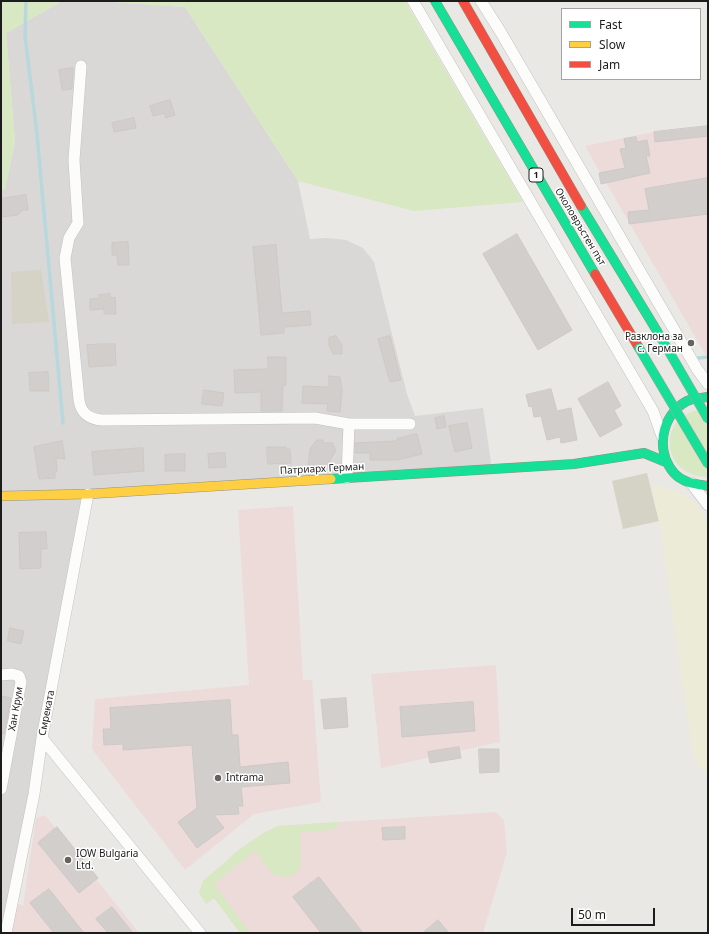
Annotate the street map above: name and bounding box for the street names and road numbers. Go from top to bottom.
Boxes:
road number: 1 [529,168,543,182]
street label: Околовръстен път [552,186,608,268]
street label: Патриарх Герман [279,461,365,477]
street label: Хан Крум [6,686,26,732]
street label: Смреката [37,689,57,737]

